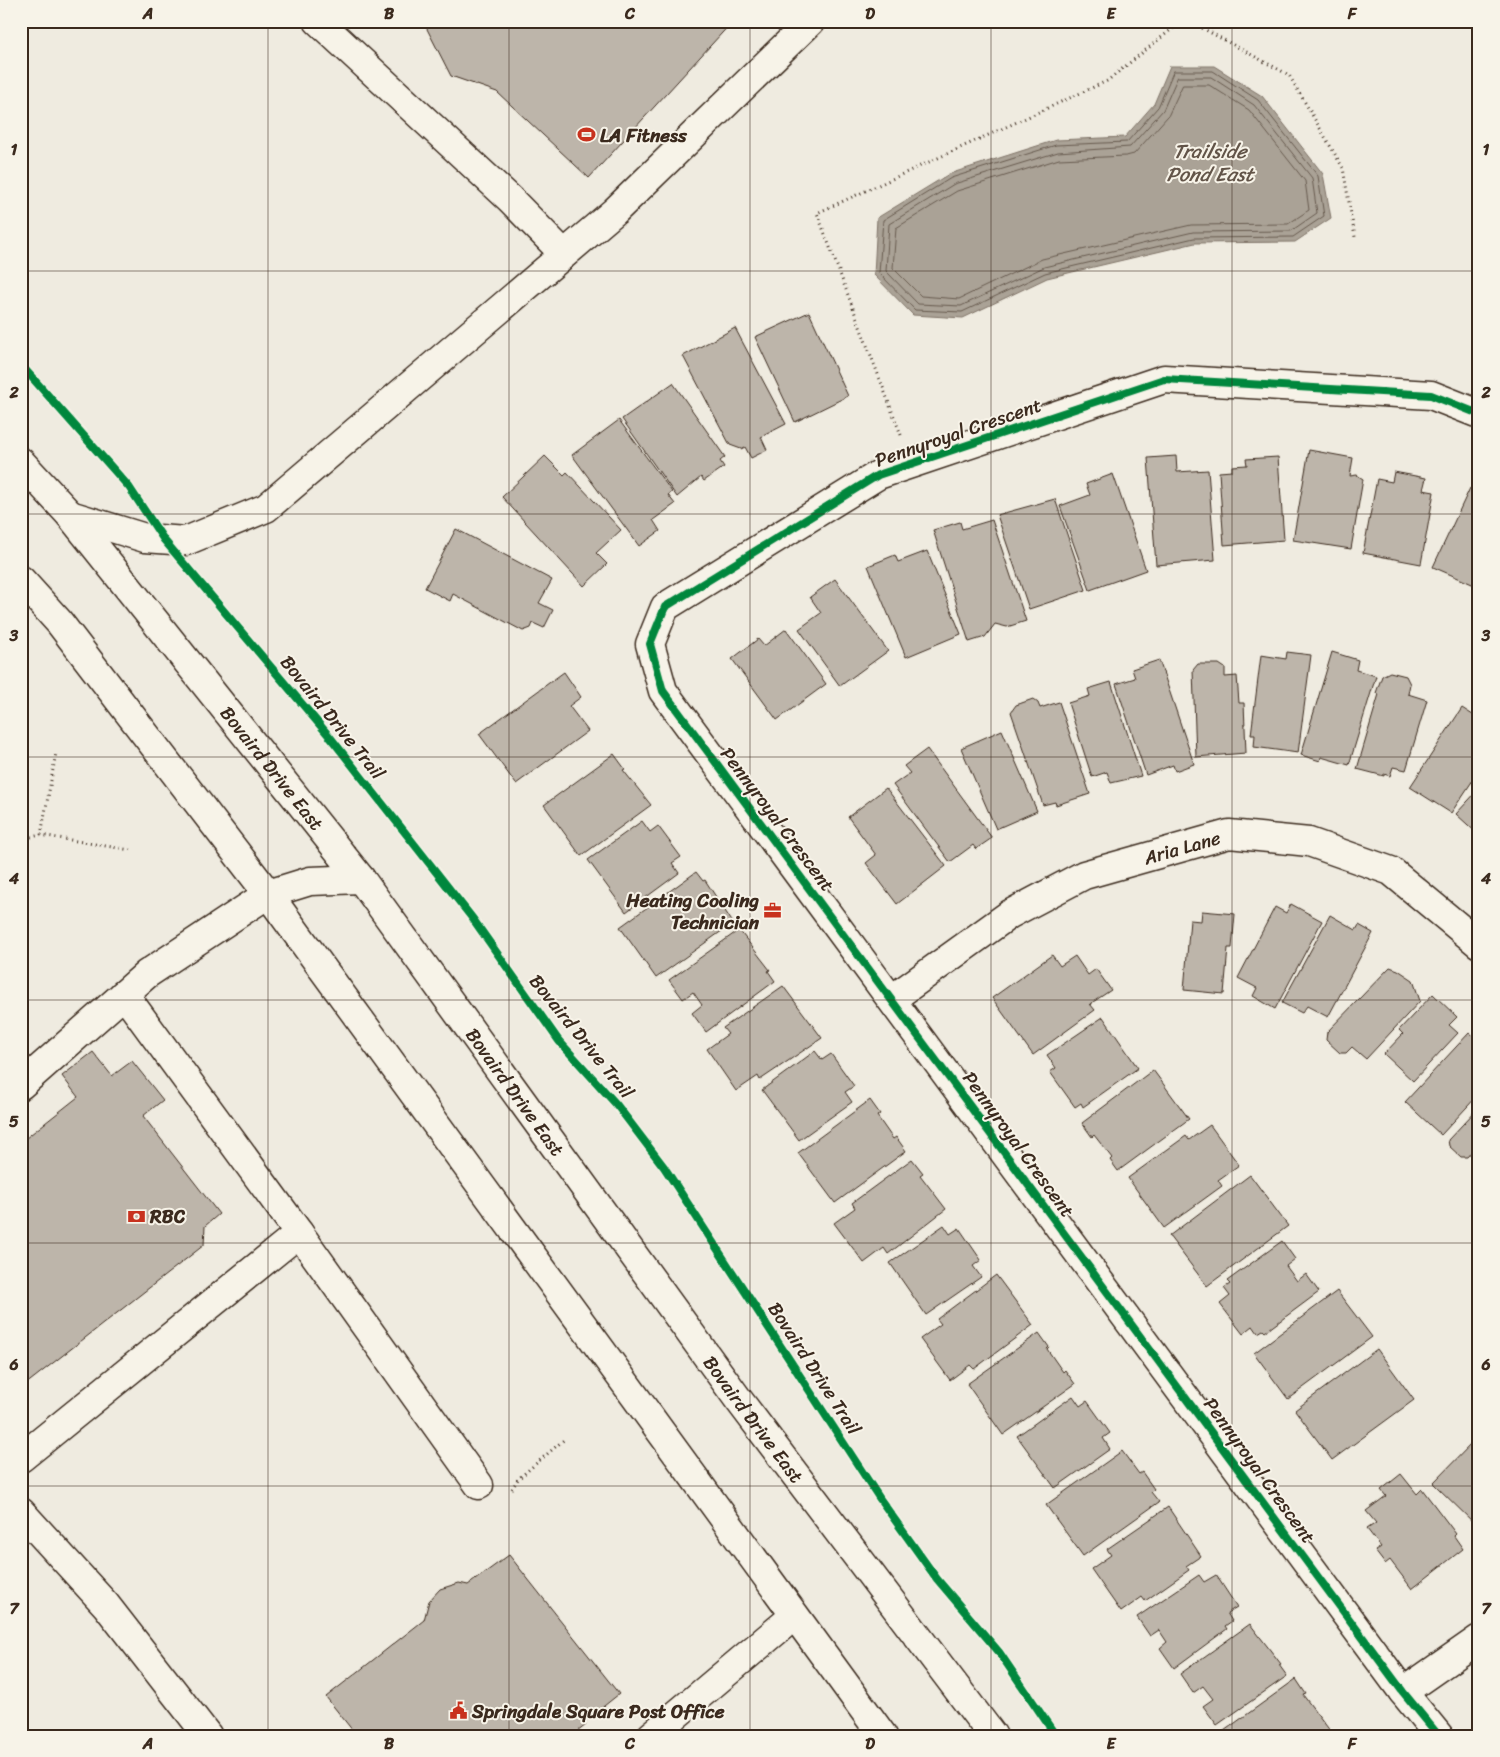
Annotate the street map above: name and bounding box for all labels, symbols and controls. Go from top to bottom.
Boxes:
text: A [142,0,153,28]
text: B [384,0,395,28]
text: C [624,0,636,28]
text: D [865,0,875,28]
text: E [1107,0,1117,28]
text: F [1347,0,1358,28]
place label: LA Fitness [600,119,688,152]
sports icon: LA Fitness [576,125,596,145]
water label: Trailside Pond East [1167,134,1256,192]
text: 1 [11,135,18,164]
text: 1 [1483,135,1490,164]
text: 2 [8,378,19,407]
text: 2 [1480,378,1491,407]
street label: Pennyroyal Crescent [870,388,1046,477]
text: 3 [9,621,19,650]
text: 3 [1481,621,1491,650]
street label: Bovaird Drive Trail [272,648,394,788]
street label: Bovaird Drive East [211,698,332,838]
street label: Pennyroyal Crescent [712,740,843,899]
street label: Aria Lane [1139,821,1225,875]
text: 4 [8,864,19,893]
text: 4 [1480,864,1491,893]
place label: Heating Cooling Technician [625,884,760,939]
office icon: Heating Cooling Technician [763,901,783,921]
street label: Bovaird Drive Trail [521,967,643,1107]
street label: Bovaird Drive East [457,1021,573,1163]
street label: Pennyroyal Crescent [954,1064,1083,1225]
text: 5 [9,1107,19,1136]
text: 5 [1481,1107,1491,1136]
place label: RBC [149,1200,186,1233]
bank icon: RBC [126,1206,146,1226]
street label: Bovaird Drive Trail [759,1295,870,1442]
street label: Bovaird Drive East [695,1349,812,1490]
text: 6 [8,1350,19,1379]
text: 6 [1480,1350,1491,1379]
street label: Pennyroyal Crescent [1195,1390,1324,1551]
text: 7 [9,1594,20,1623]
text: 7 [1481,1594,1492,1623]
place label: Springdale Square Post Office [471,1695,725,1728]
public building icon: Springdale Square Post Office [448,1701,468,1721]
text: A [142,1729,153,1757]
text: B [384,1729,395,1757]
text: C [624,1729,636,1757]
text: D [865,1729,875,1757]
text: E [1107,1729,1117,1757]
text: F [1347,1729,1358,1757]

